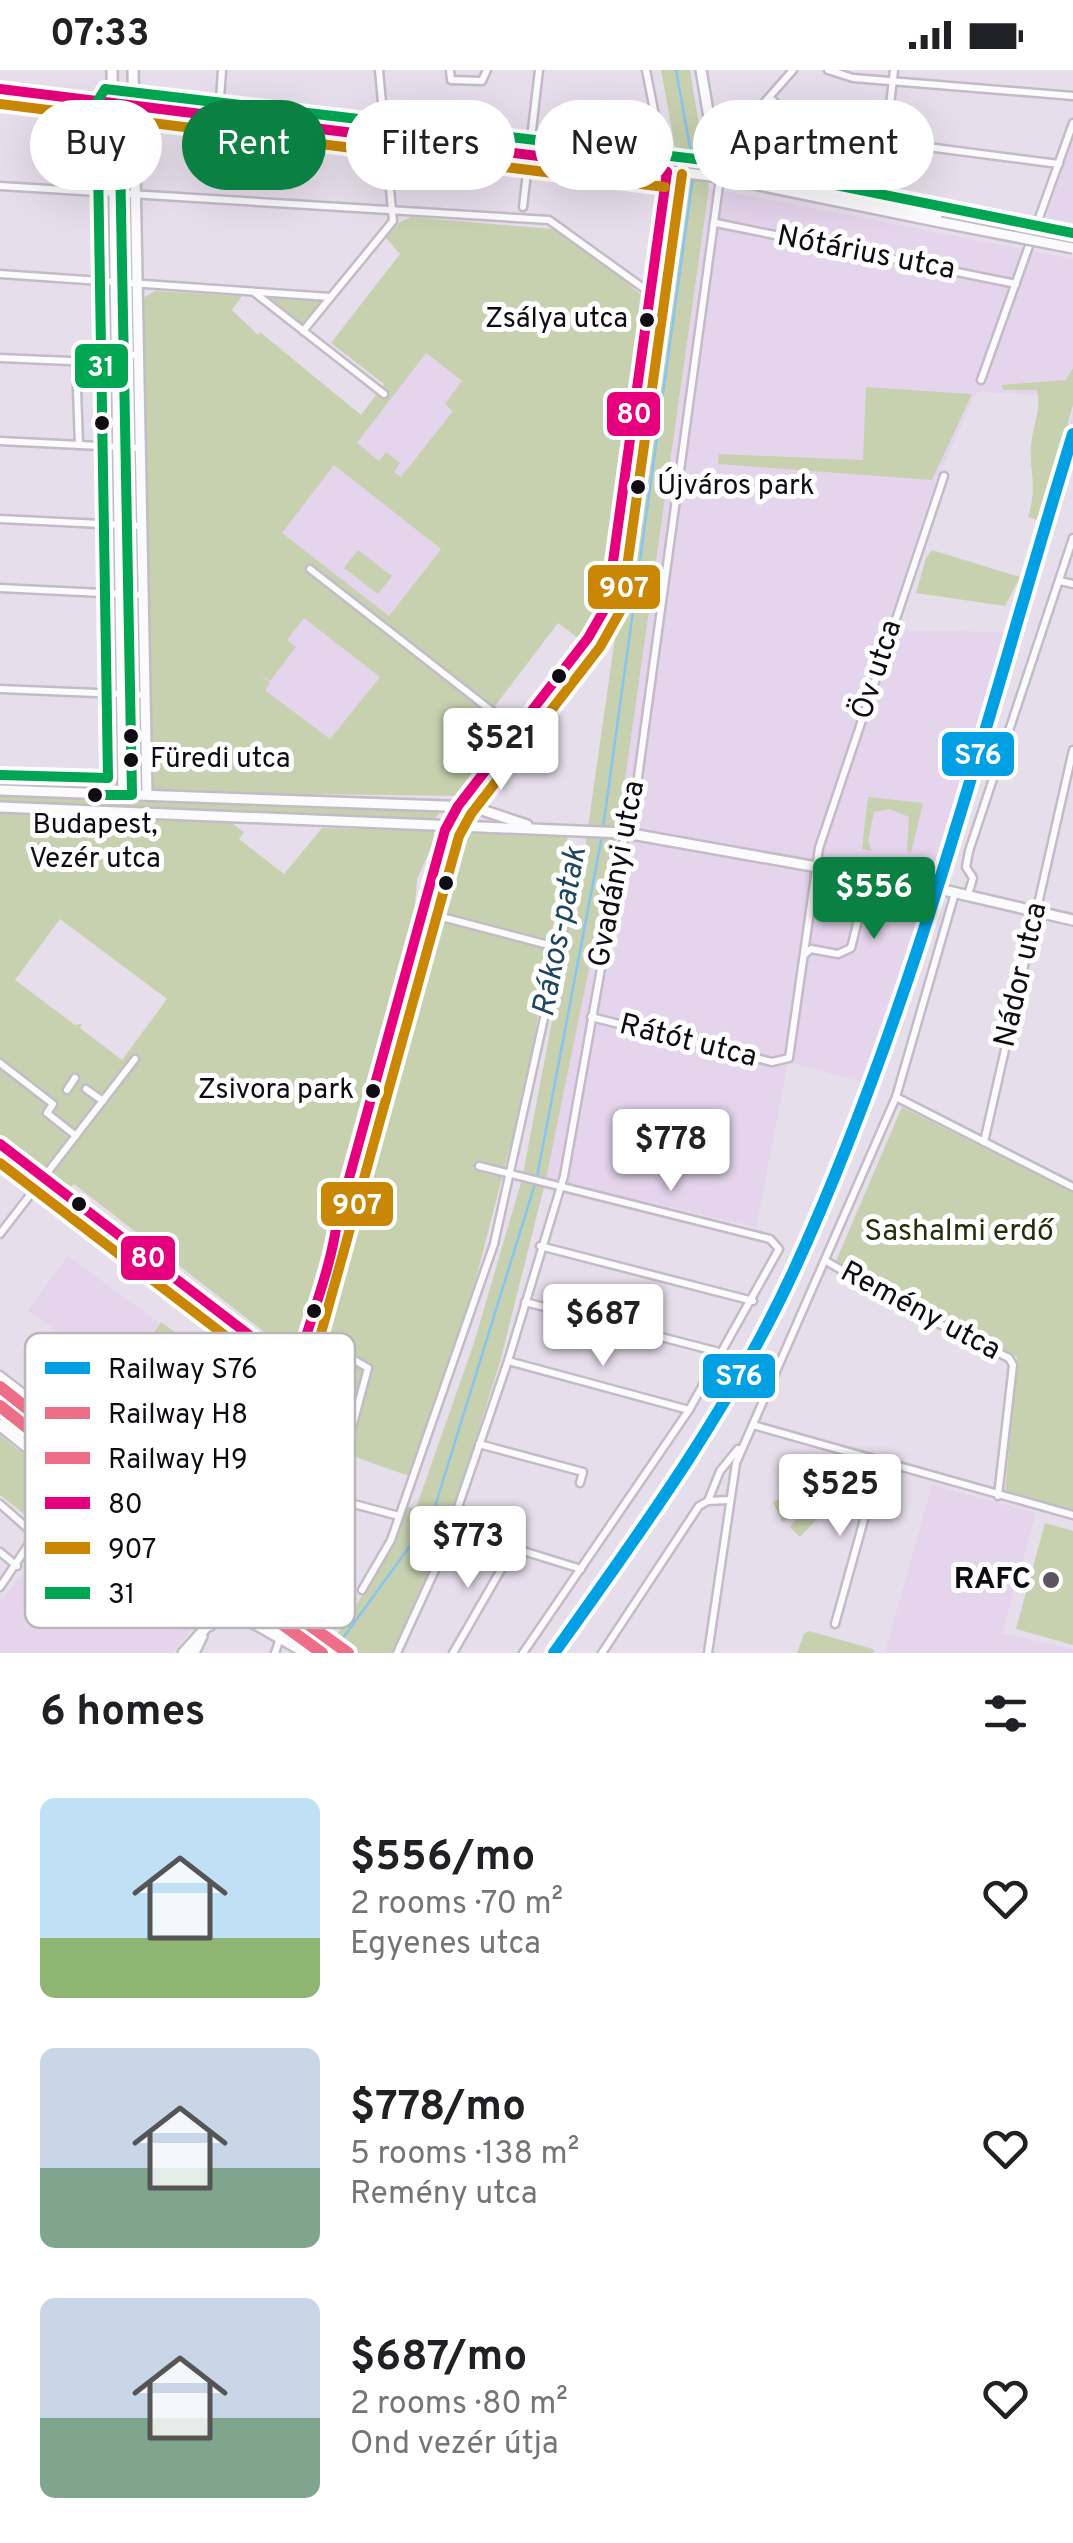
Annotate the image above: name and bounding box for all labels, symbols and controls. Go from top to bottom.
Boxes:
text: 07:33 [50,11,150,60]
chip: Buy [30,100,162,190]
chip: Rent [182,100,326,190]
chip: Filters [346,100,515,190]
chip: New [535,100,673,190]
chip: Apartment [693,100,934,190]
street label: Nótárius utca [774,219,958,289]
place label: Zsálya utca [485,302,628,338]
marker: Zsálya utca [637,310,657,330]
line badge: 31 [73,342,130,390]
text: 31 [87,351,115,387]
line badge: 80 [605,390,662,438]
text: 80 [616,398,652,434]
unlabelled marker [92,413,112,433]
place label: Újváros park [657,467,815,505]
marker: Újváros park [628,477,648,497]
line badge: 907 [586,563,662,611]
text: 907 [599,572,649,608]
street label: Öv utca [843,615,911,724]
unlabelled marker [549,666,569,686]
pin: $521 [442,708,560,793]
text: $521 [465,720,537,760]
unlabelled marker [121,726,141,746]
line badge: S76 [940,730,1016,778]
text: S76 [954,739,1002,775]
place label: Füredi utca [150,742,291,778]
marker: Füredi utca [121,750,141,770]
street label: Gvadányi utca [582,777,654,971]
marker: Budapest, Vezér utca [85,785,105,805]
place label: Budapest, Vezér utca [29,808,161,878]
water label: Rákos-patak [525,843,597,1020]
pin: $556 [815,857,933,942]
text: $556 [835,869,913,909]
unlabelled marker [436,873,456,893]
street label: Nádor utca [987,899,1057,1051]
street label: Rátót utca [615,1007,761,1077]
place label: Zsivora park [198,1073,354,1109]
marker: Zsivora park [363,1081,383,1101]
pin: $778 [612,1109,730,1194]
text: $778 [635,1121,707,1161]
line badge: 907 [319,1180,395,1228]
text: 907 [332,1189,382,1225]
unlabelled marker [69,1194,89,1214]
park label: Sashalmi erdő [864,1214,1055,1251]
line badge: 80 [119,1234,177,1282]
text: 80 [130,1242,166,1278]
street label: Remény utca [834,1254,1006,1370]
pin: $687 [544,1284,662,1369]
text: $687 [565,1296,641,1336]
unlabelled marker [304,1301,324,1321]
legend [25,1333,355,1628]
line badge: S76 [701,1352,777,1400]
text: Railway S76 [108,1353,258,1389]
text: S76 [715,1360,763,1396]
text: Railway H8 [108,1398,248,1434]
text: Railway H9 [108,1443,248,1479]
pin: $525 [781,1454,899,1539]
text: $525 [801,1466,879,1506]
text: 80 [108,1488,143,1524]
pin: $773 [409,1506,527,1591]
text: $773 [432,1518,504,1558]
text: 907 [108,1533,156,1569]
place label: RAFC [954,1562,1031,1599]
marker: RAFC [1040,1569,1062,1591]
text: 31 [108,1578,135,1614]
icon: filters [978,1686,1033,1741]
text: 6 homes [40,1687,205,1740]
text: $556/mo [350,1832,535,1885]
icon: home [120,1838,240,1958]
icon: heart [978,1871,1033,1926]
text: 2 rooms · 70 m² [350,1885,563,1925]
text: Egyenes utca [350,1925,541,1965]
text: $778/mo [350,2082,526,2135]
icon: home [120,2088,240,2208]
icon: heart [978,2121,1033,2176]
text: 5 rooms · 138 m² [350,2135,579,2175]
text: Remény utca [350,2175,538,2215]
text: $687/mo [350,2332,527,2385]
icon: home [120,2338,240,2458]
icon: heart [978,2371,1033,2426]
text: 2 rooms · 80 m² [350,2385,568,2425]
text: Ond vezér útja [350,2425,559,2465]

